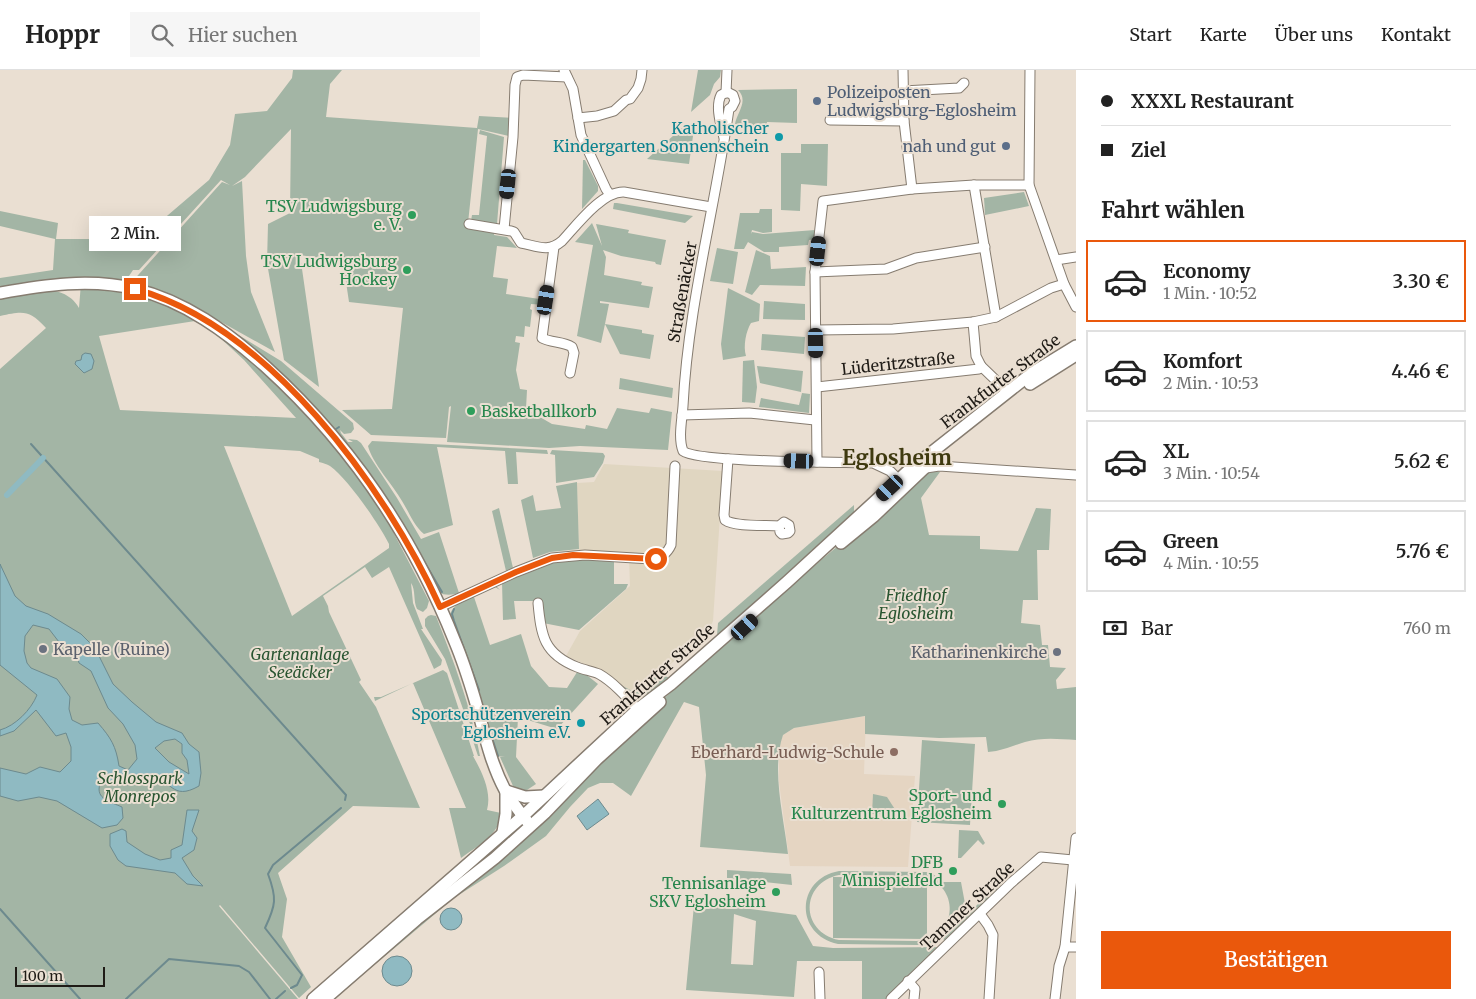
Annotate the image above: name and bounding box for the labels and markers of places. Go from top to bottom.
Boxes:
place label: Polizeiposten Ludwigsburg-Eglosheim [827,82,1017,120]
marker: Polizeiposten Ludwigsburg-Eglosheim [811,95,823,107]
place label: Katholischer Kindergarten Sonnenschein [553,118,769,156]
marker: Katholischer Kindergarten Sonnenschein [773,131,785,143]
place label: nah und gut [903,136,997,156]
marker: nah und gut [1000,140,1012,152]
place label: TSV Ludwigsburg e. V. [266,196,402,234]
marker: TSV Ludwigsburg e. V. [406,209,418,221]
place label: TSV Ludwigsburg Hockey [261,251,398,289]
marker: TSV Ludwigsburg Hockey [401,264,413,276]
place label: Basketballkorb [481,401,597,421]
marker: Basketballkorb [465,405,477,417]
place label: Kapelle (Ruine) [53,639,170,659]
place label: Katharinenkirche [911,642,1047,662]
marker: Kapelle (Ruine) [37,643,49,655]
marker: Katharinenkirche [1051,646,1063,658]
place label: Sportschützenverein Eglosheim e.V. [411,704,571,742]
marker: Sportschützenverein Eglosheim e.V. [575,717,587,729]
place label: Eberhard-Ludwig-Schule [691,742,884,762]
marker: Eberhard-Ludwig-Schule [888,746,900,758]
place label: Sport- und Kulturzentrum Eglosheim [791,785,992,823]
marker: Sport- und Kulturzentrum Eglosheim [996,798,1008,810]
place label: DFB Minispielfeld [842,852,943,890]
marker: DFB Minispielfeld [947,865,959,877]
place label: Tennisanlage SKV Eglosheim [649,873,766,911]
marker: Tennisanlage SKV Eglosheim [770,886,782,898]

